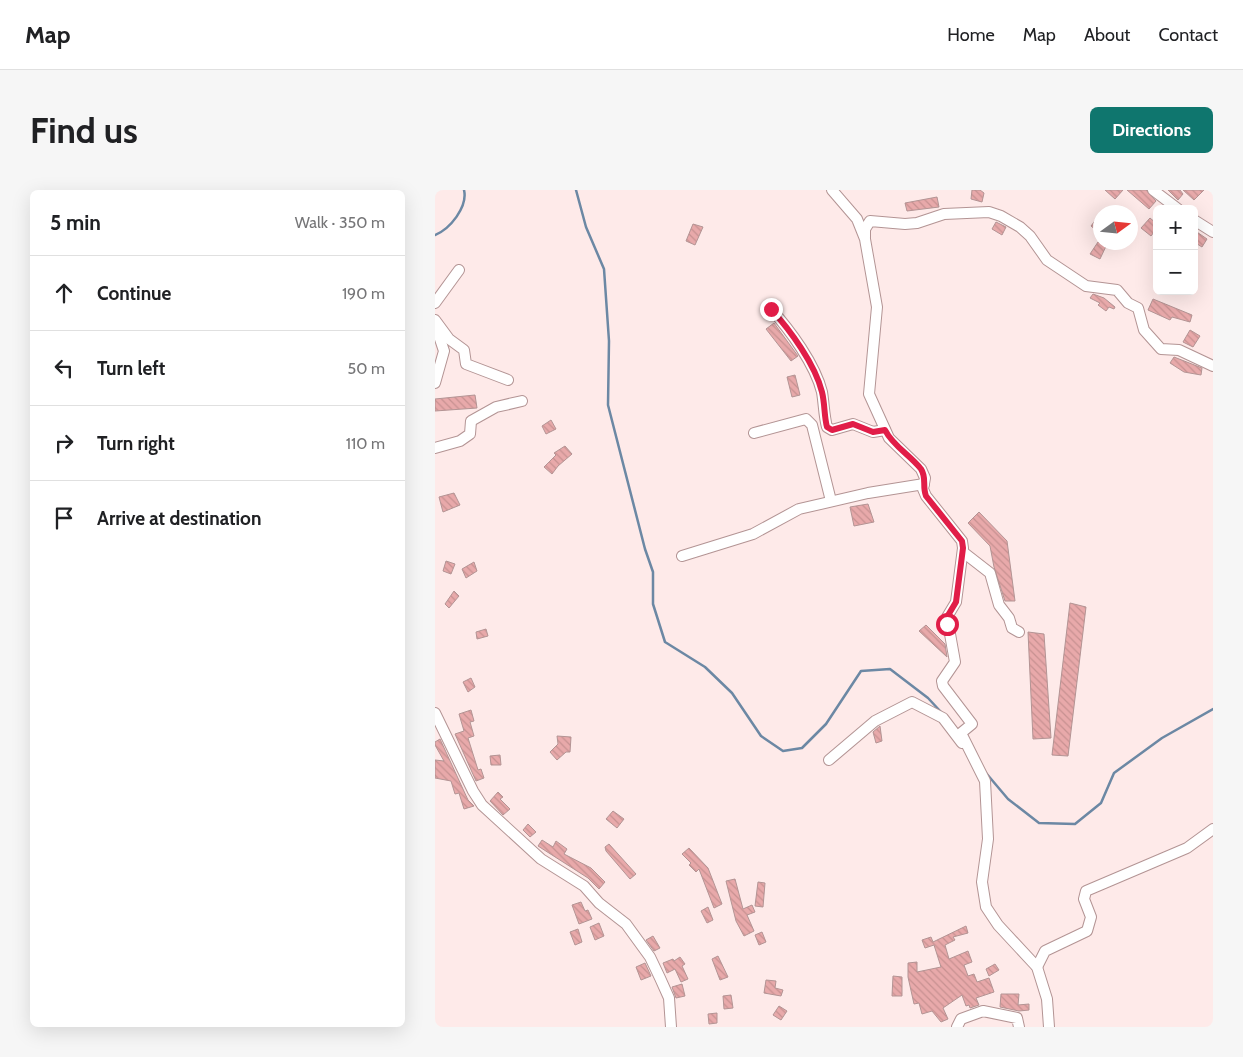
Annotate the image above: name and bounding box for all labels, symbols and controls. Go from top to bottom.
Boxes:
text: Map [25,20,71,49]
text: Home [947,24,995,46]
text: Map [1023,24,1056,46]
text: About [1084,24,1130,46]
text: Contact [1158,24,1218,46]
button: Directions [1090,107,1213,153]
text: Find us [30,109,138,152]
north arrow [1093,205,1138,250]
map controls [1153,205,1198,295]
button: + [1153,205,1198,250]
text: 5 min [50,210,101,235]
text: Walk · 350 m [295,213,385,232]
button: − [1153,250,1198,295]
icon: ahead [50,279,78,307]
text: Continue [97,282,171,305]
text: 190 m [342,284,385,303]
route end [760,298,783,321]
icon: left [50,354,78,382]
text: Turn left [97,357,165,380]
text: 50 m [348,359,385,378]
icon: right [50,429,78,457]
text: Turn right [97,432,175,455]
text: 110 m [346,434,385,453]
icon: arrive [50,504,78,532]
text: Arrive at destination [97,507,261,530]
route start [936,613,959,636]

